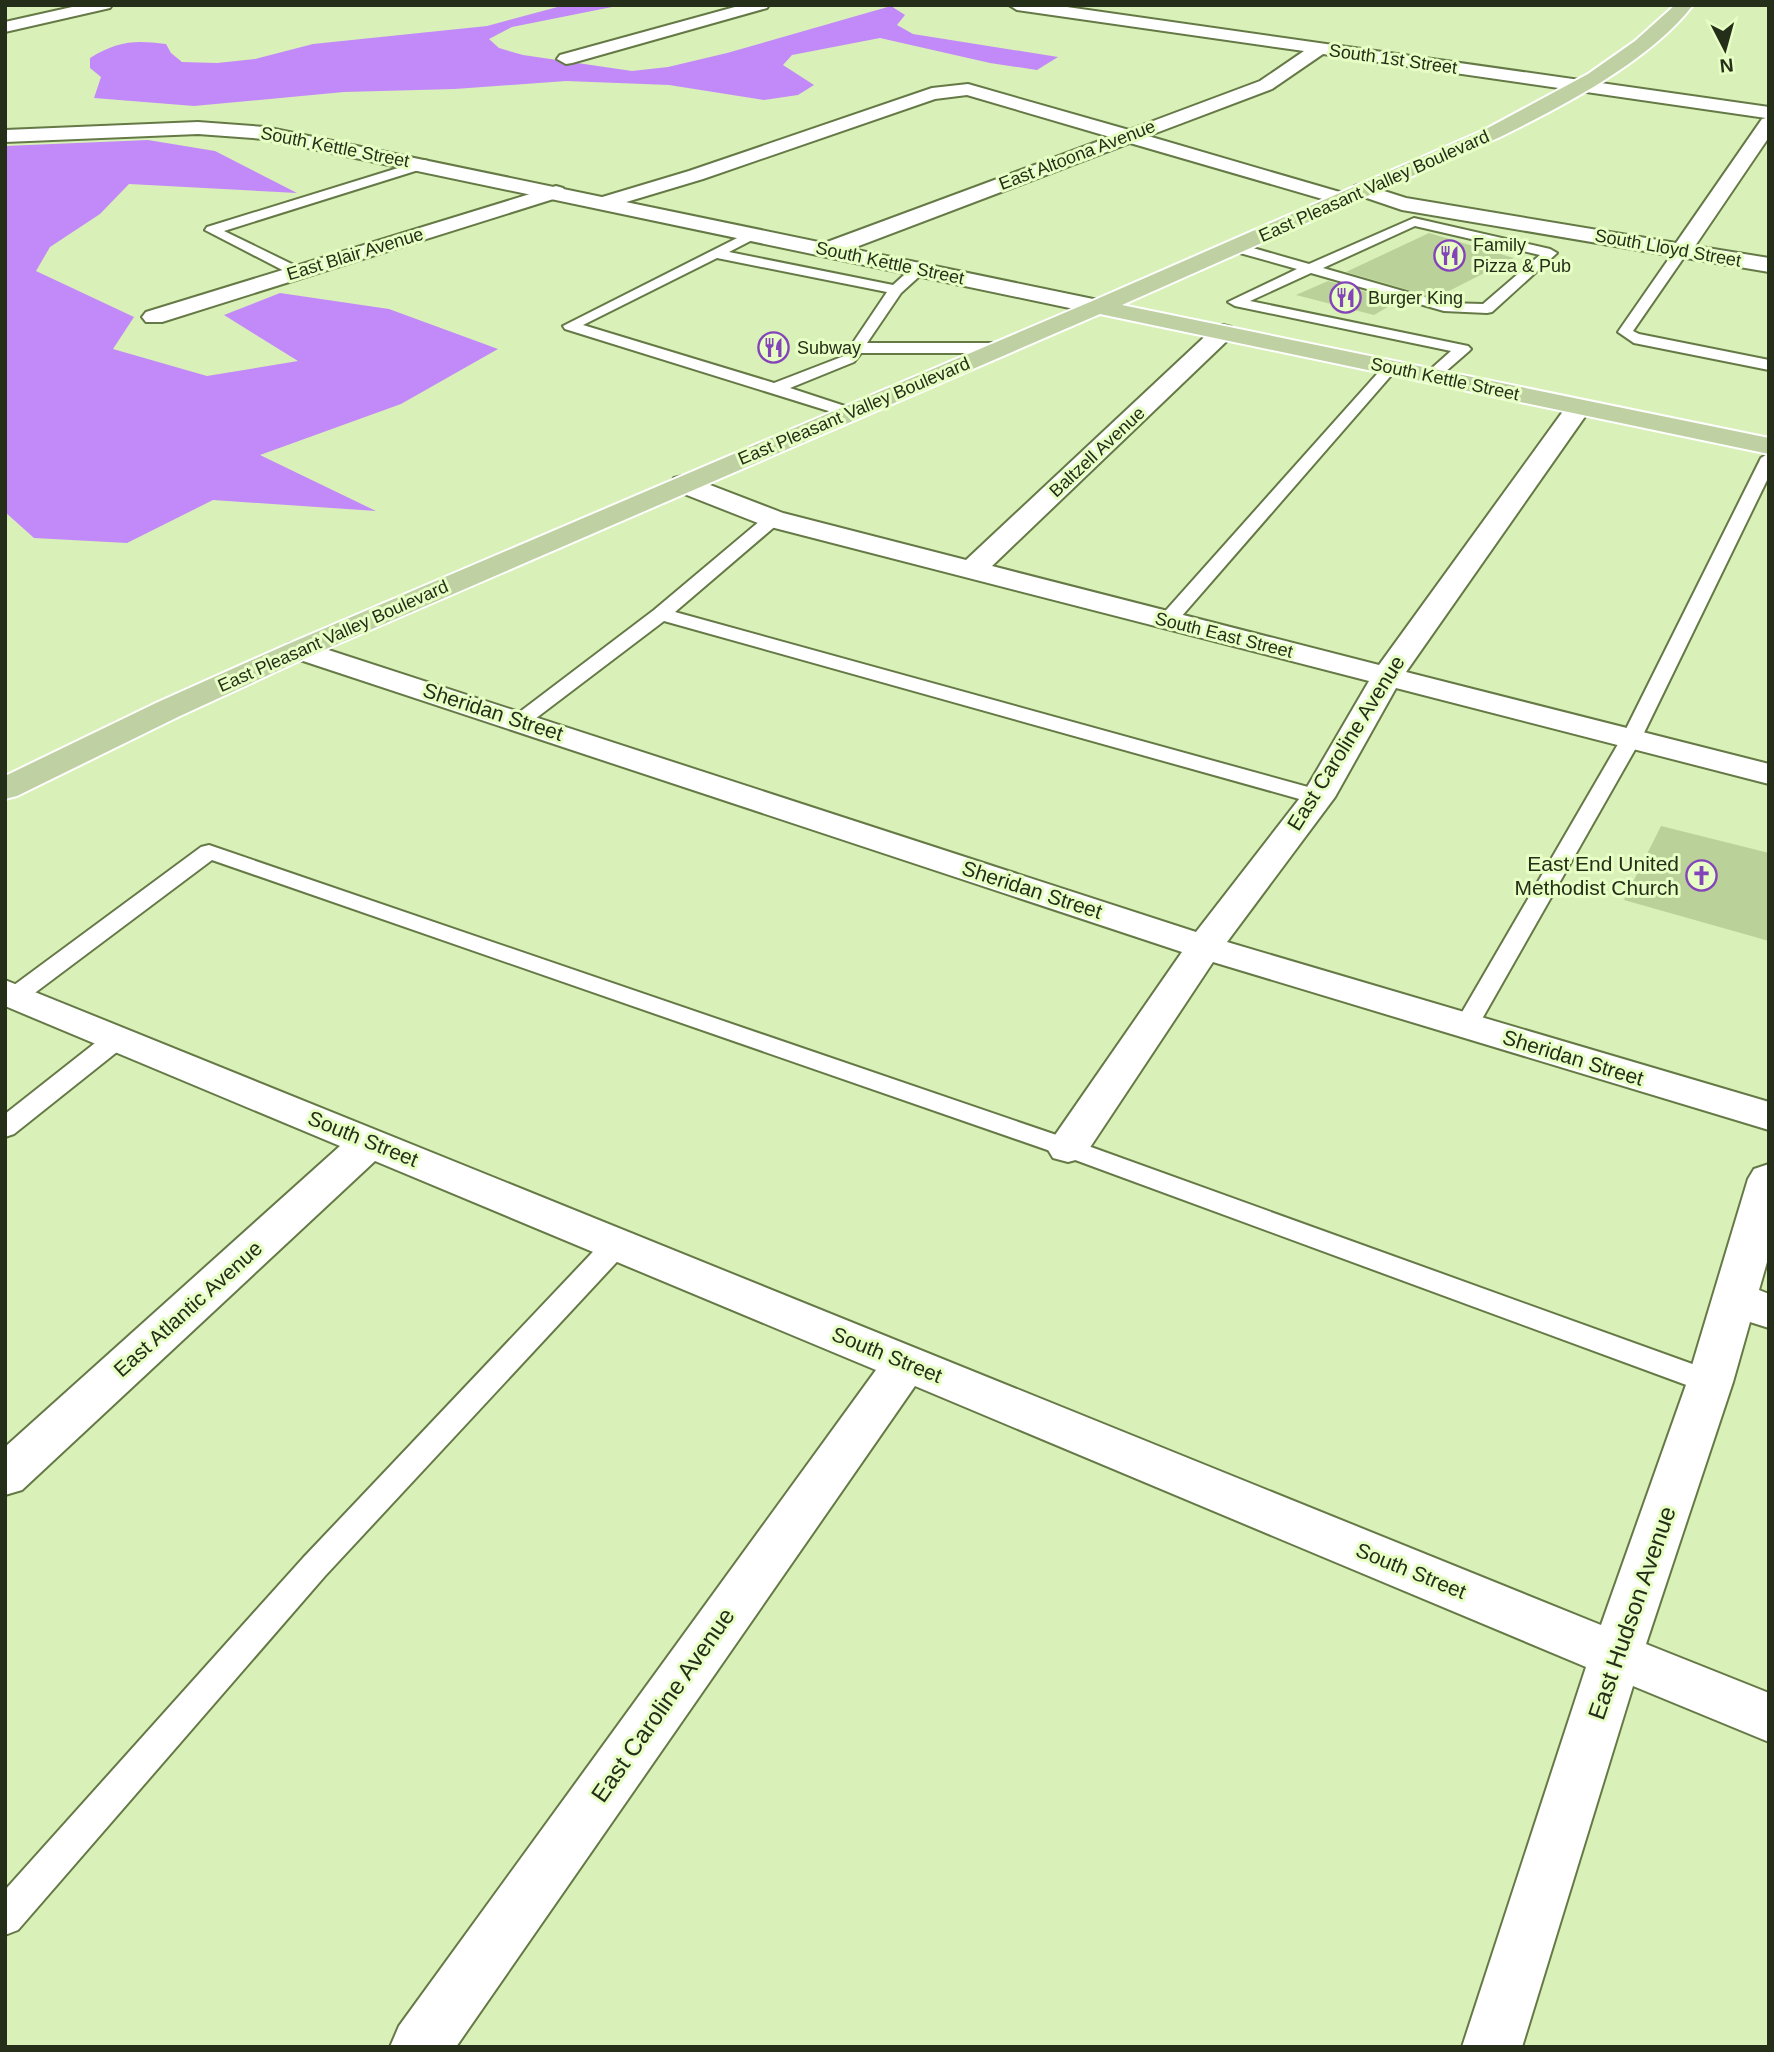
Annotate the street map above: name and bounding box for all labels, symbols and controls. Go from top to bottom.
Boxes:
north arrow [1690,14,1760,84]
street label: South 1st Street [1328,40,1458,78]
text: N [1719,54,1735,77]
street label: East Altoona Avenue [996,116,1158,194]
street label: South Kettle Street [259,123,411,171]
street label: East Pleasant Valley Boulevard [1256,126,1492,246]
street label: East Blair Avenue [284,224,426,284]
street label: South Lloyd Street [1593,225,1743,271]
place label: Family Pizza & Pub [1473,235,1571,276]
street label: South Kettle Street [814,238,966,288]
restaurant icon: Family Pizza & Pub [1433,238,1467,272]
restaurant icon: Burger King [1328,281,1362,315]
place label: Burger King [1368,288,1463,308]
restaurant icon: Subway [757,331,791,365]
place label: Subway [797,338,861,358]
street label: East Pleasant Valley Boulevard [735,353,973,469]
street label: South Kettle Street [1369,354,1521,404]
street label: Baltzell Avenue [1045,403,1149,501]
street label: East Pleasant Valley Boulevard [215,576,451,696]
street label: South East Street [1153,608,1295,662]
street label: East Caroline Avenue [1282,651,1409,834]
street label: Sheridan Street [420,678,566,745]
place label: East End United Methodist Church [1514,852,1679,899]
street label: Sheridan Street [959,856,1105,923]
church icon: East End United Methodist Church [1685,859,1719,893]
street label: Sheridan Street [1500,1025,1646,1090]
street label: South Street [305,1106,422,1171]
street label: East Atlantic Avenue [109,1236,266,1381]
street label: South Street [829,1322,946,1387]
street label: East Hudson Avenue [1582,1503,1681,1723]
street label: South Street [1353,1538,1470,1603]
street label: East Caroline Avenue [585,1603,740,1807]

